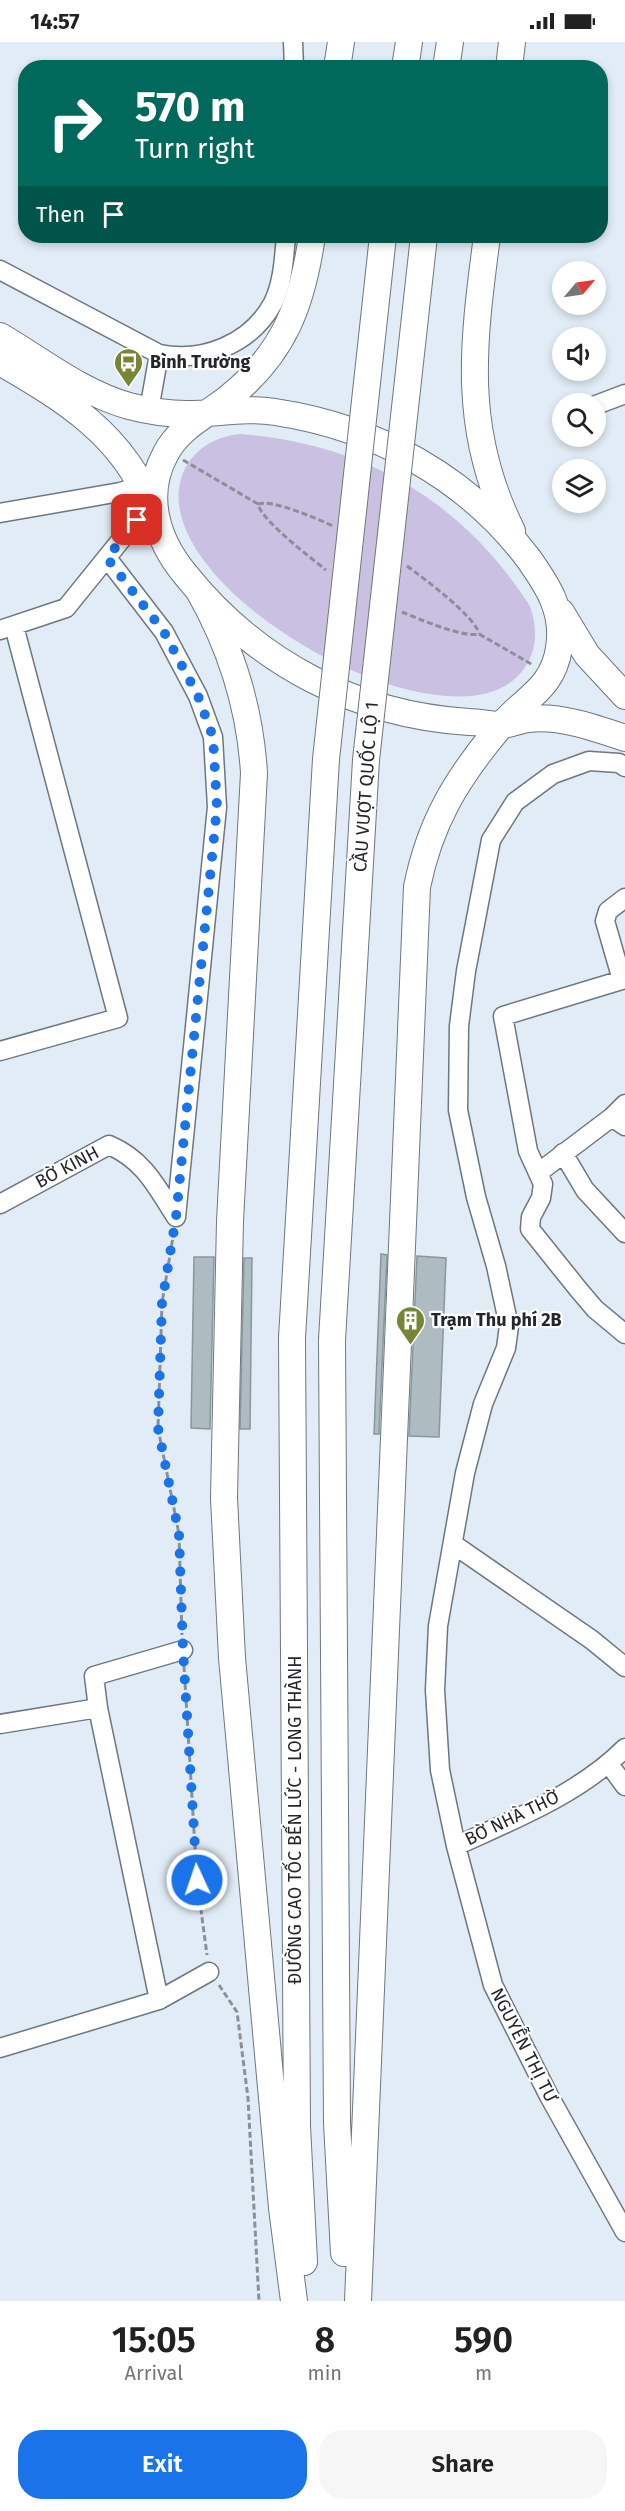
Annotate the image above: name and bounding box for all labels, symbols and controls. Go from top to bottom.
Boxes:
text: 14:57 [30,8,80,35]
text: 570 m [135,82,246,132]
icon: right [36,84,114,162]
text: Turn right [135,133,255,165]
icon: arrive [97,198,130,231]
text: Then [36,201,85,228]
north arrow [552,261,606,315]
map controls [552,261,606,513]
button: sound [552,327,606,381]
bus stop icon: Bình Trường [113,346,145,388]
place label: Bình Trường [150,351,250,373]
button: search [552,393,606,447]
button: layers [552,459,606,513]
pin [111,494,162,545]
icon: arrive [120,503,153,536]
street label: CẦU VƯỢT QUỐC LỘ 1 [346,701,383,873]
street label: BỜ KINH [31,1141,103,1193]
building icon: Trạm Thu phí 2B [394,1304,426,1346]
place label: Trạm Thu phí 2B [431,1309,562,1331]
street label: ĐƯỜNG CAO TỐC BẾN LỨC - LONG THÀNH [281,1656,306,1984]
street label: BỜ NHÀ THỜ [461,1785,563,1850]
position arrow [165,1848,229,1912]
street label: NGUYỄN THỊ TƯ [486,1983,565,2107]
text: 15:05 [112,2318,196,2362]
text: 8 [314,2318,335,2362]
text: 590 [454,2318,513,2362]
text: Arrival [124,2361,183,2385]
text: min [308,2361,342,2385]
text: m [475,2361,492,2385]
button: Exit [18,2430,307,2499]
button: Share [319,2430,607,2499]

